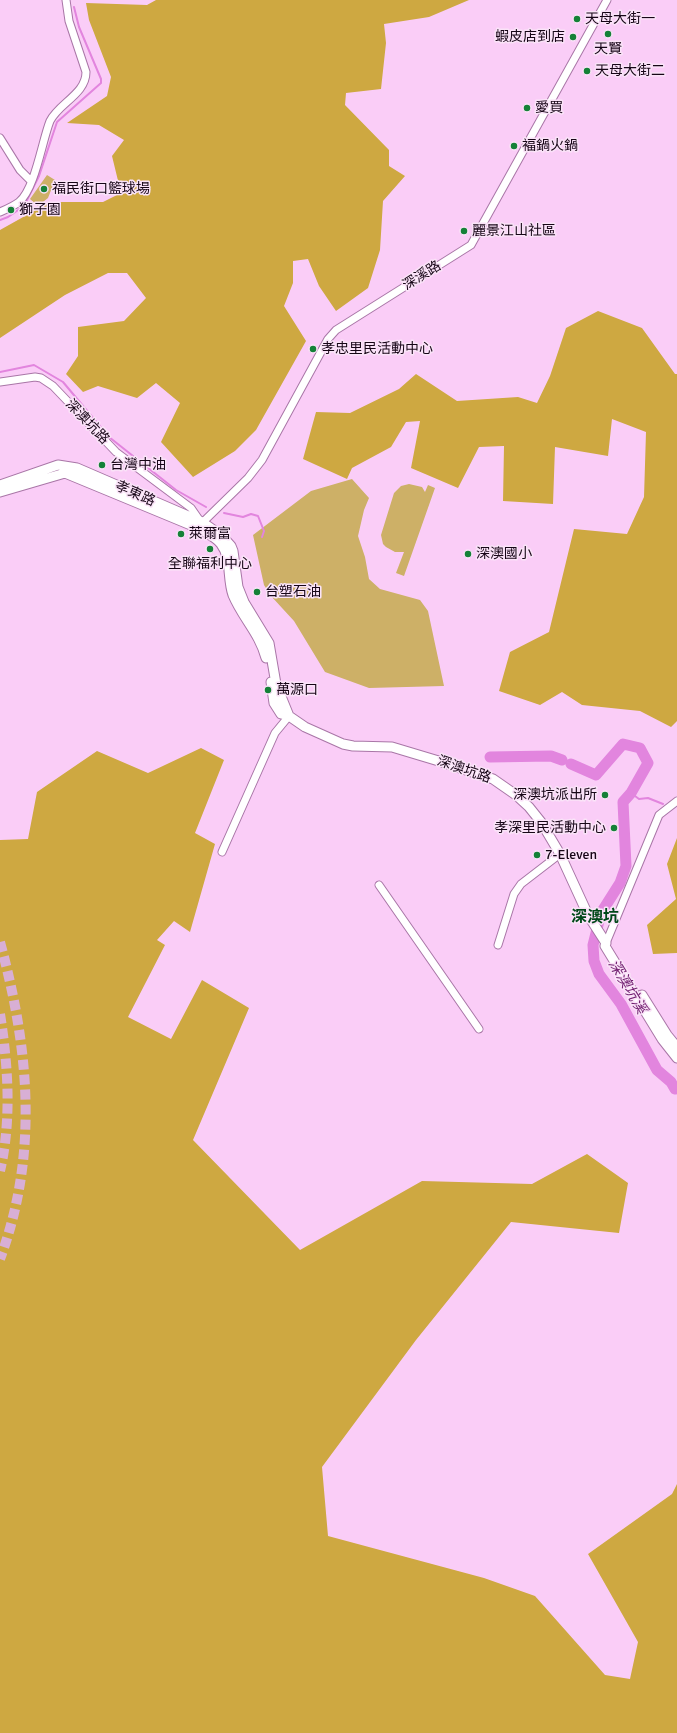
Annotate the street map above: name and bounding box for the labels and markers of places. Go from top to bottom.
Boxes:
place label: 天母大街一 [585,11,655,27]
marker: 天母大街一 [572,14,582,24]
place label: 蝦皮店到店 [495,29,565,45]
marker: 天賢 [603,29,613,39]
marker: 蝦皮店到店 [568,32,578,42]
place label: 天賢 [594,41,622,57]
place label: 天母大街二 [595,63,665,79]
marker: 天母大街二 [582,66,592,76]
place label: 愛買 [535,100,563,116]
marker: 愛買 [522,103,532,113]
place label: 褔鍋火鍋 [522,138,578,154]
marker: 褔鍋火鍋 [509,141,519,151]
place label: 福民街口籃球場 [52,181,150,197]
marker: 福民街口籃球場 [39,184,49,194]
place label: 獅子園 [19,202,61,218]
marker: 獅子園 [6,205,16,215]
place label: 麗景江山社區 [472,223,556,239]
marker: 麗景江山社區 [459,226,469,236]
place label: 孝忠里民活動中心 [321,341,433,357]
marker: 孝忠里民活動中心 [308,344,318,354]
place label: 台灣中油 [110,457,166,473]
marker: 台灣中油 [97,460,107,470]
place label: 萊爾富 [189,526,231,542]
marker: 萊爾富 [176,529,186,539]
marker: 全聯福利中心 [205,544,215,554]
place label: 深澳國小 [476,546,532,562]
marker: 深澳國小 [463,549,473,559]
place label: 全聯福利中心 [168,556,252,572]
place label: 台塑石油 [265,584,321,600]
marker: 台塑石油 [252,587,262,597]
place label: 萬源口 [276,682,318,698]
marker: 萬源口 [263,685,273,695]
place label: 深澳坑派出所 [513,787,597,803]
marker: 深澳坑派出所 [600,790,610,800]
place label: 孝深里民活動中心 [494,820,606,836]
marker: 孝深里民活動中心 [609,823,619,833]
place label: 7-Eleven [545,847,597,863]
marker: 7-Eleven [532,850,542,860]

